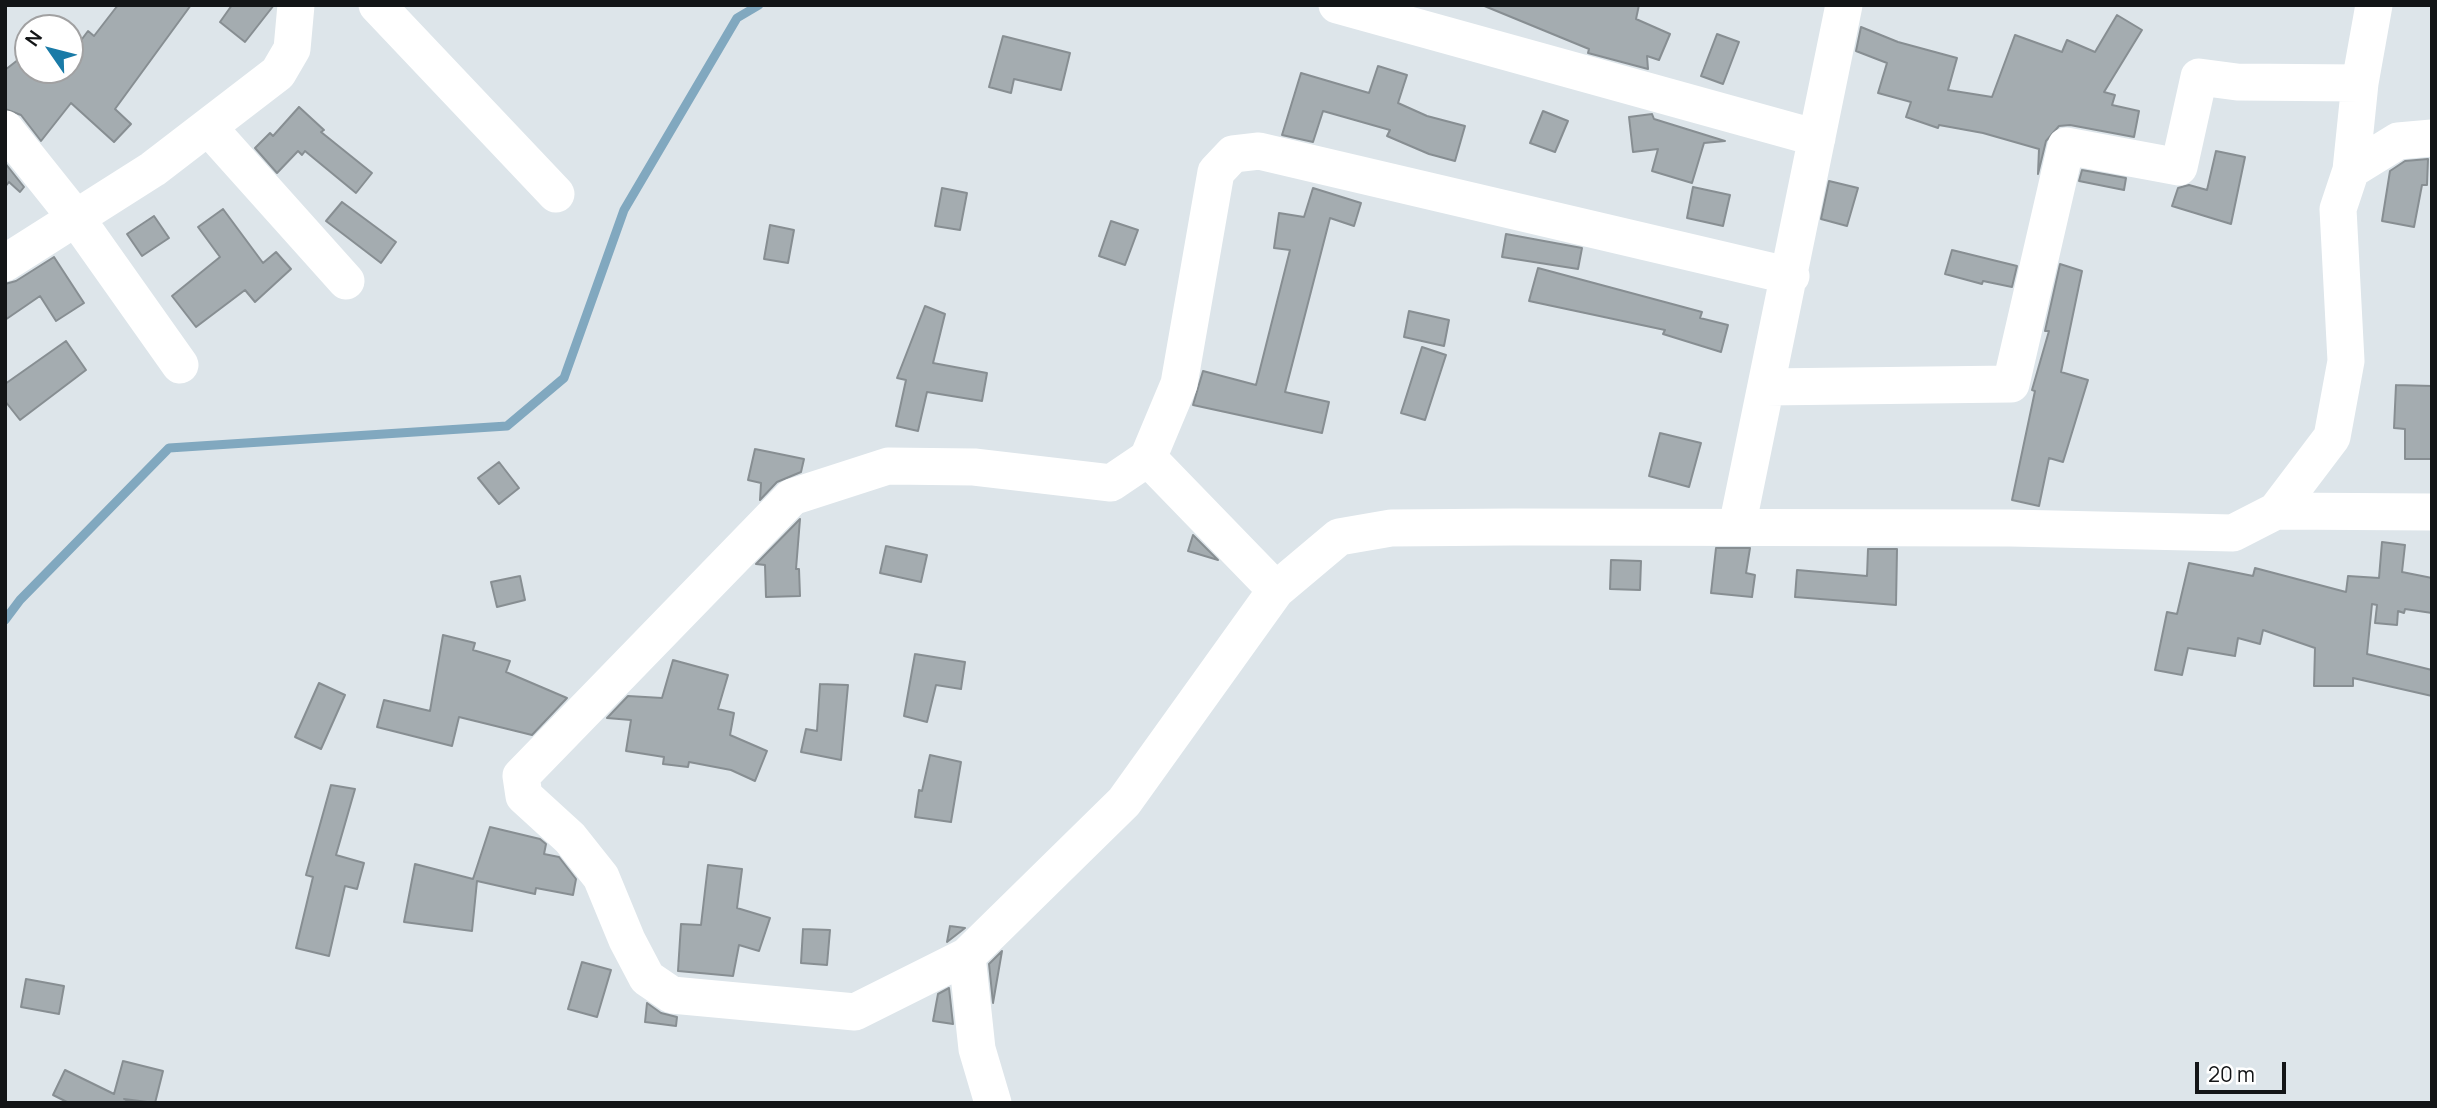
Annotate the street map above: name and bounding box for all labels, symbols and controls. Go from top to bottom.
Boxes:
north arrow [14,14,84,84]
text: N [19,25,48,51]
scale bar [2199,1048,2290,1092]
text: 20 m [2208,1060,2255,1088]

